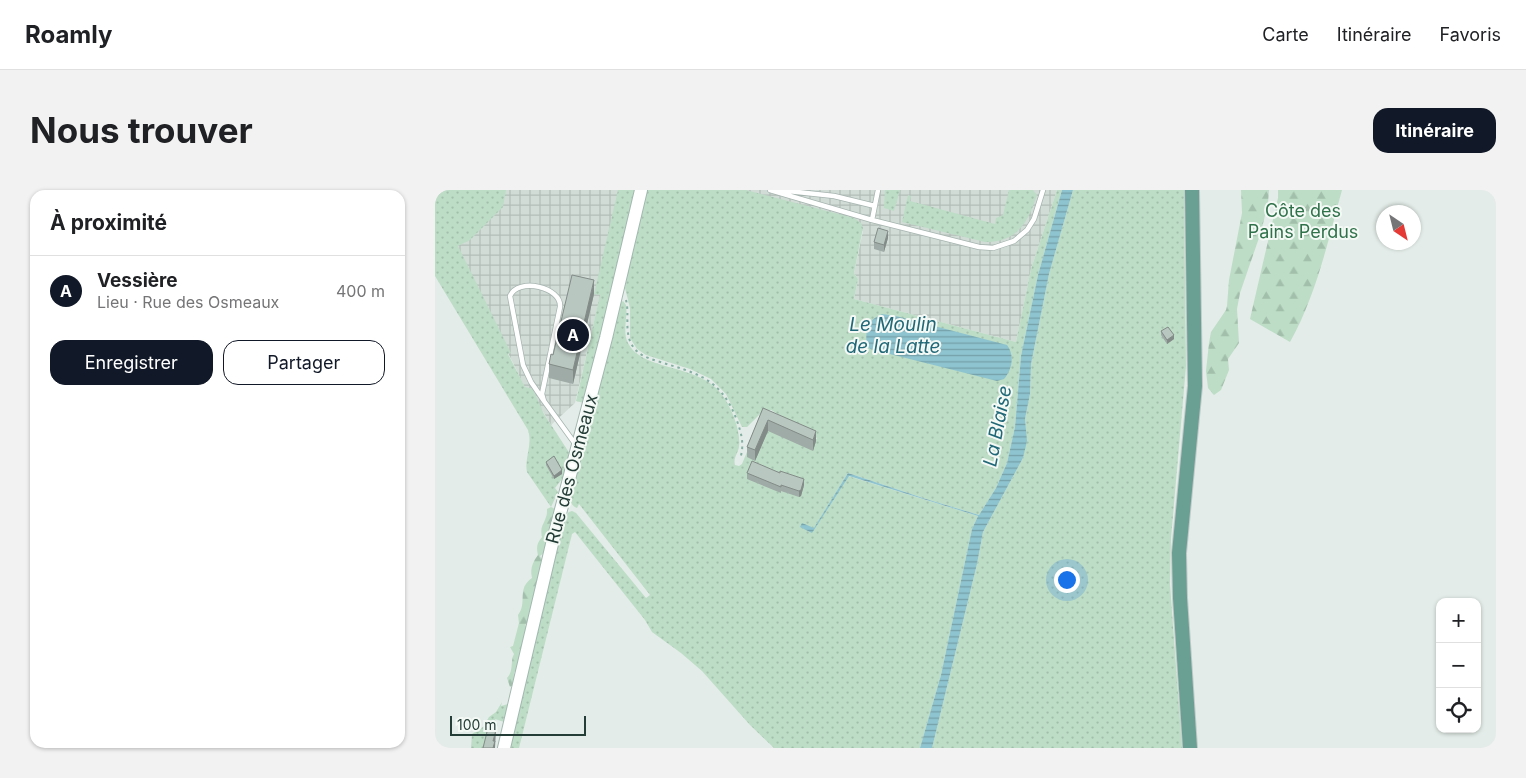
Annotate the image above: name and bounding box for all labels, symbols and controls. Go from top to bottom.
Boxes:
text: Roamly [25,20,112,49]
text: Carte [1262,24,1309,45]
text: Itinéraire [1337,24,1411,45]
text: Favoris [1439,24,1501,45]
button: Itinéraire [1373,108,1496,153]
text: Nous trouver [30,109,253,151]
park label: Côte des Pains Perdus [1248,200,1358,242]
north arrow [1376,205,1421,250]
text: À proximité [50,210,167,235]
text: Vessière [97,269,178,292]
text: A [60,281,72,301]
text: 400 m [336,281,385,301]
text: Lieu · Rue des Osmeaux [97,292,279,312]
water label: Le Moulin de la Latte [846,313,940,358]
pin: A [557,316,589,354]
button: Enregistrer [50,340,213,385]
button: Partager [223,340,385,385]
water label: La Blaise [978,384,1017,469]
street label: Rue des Osmeaux [541,392,602,546]
your location [1054,567,1080,593]
map controls [1436,598,1481,733]
button: + [1436,598,1481,643]
button: − [1436,643,1481,688]
button: locate [1436,688,1481,733]
scale bar [450,713,586,736]
text: 100 m [457,716,497,733]

